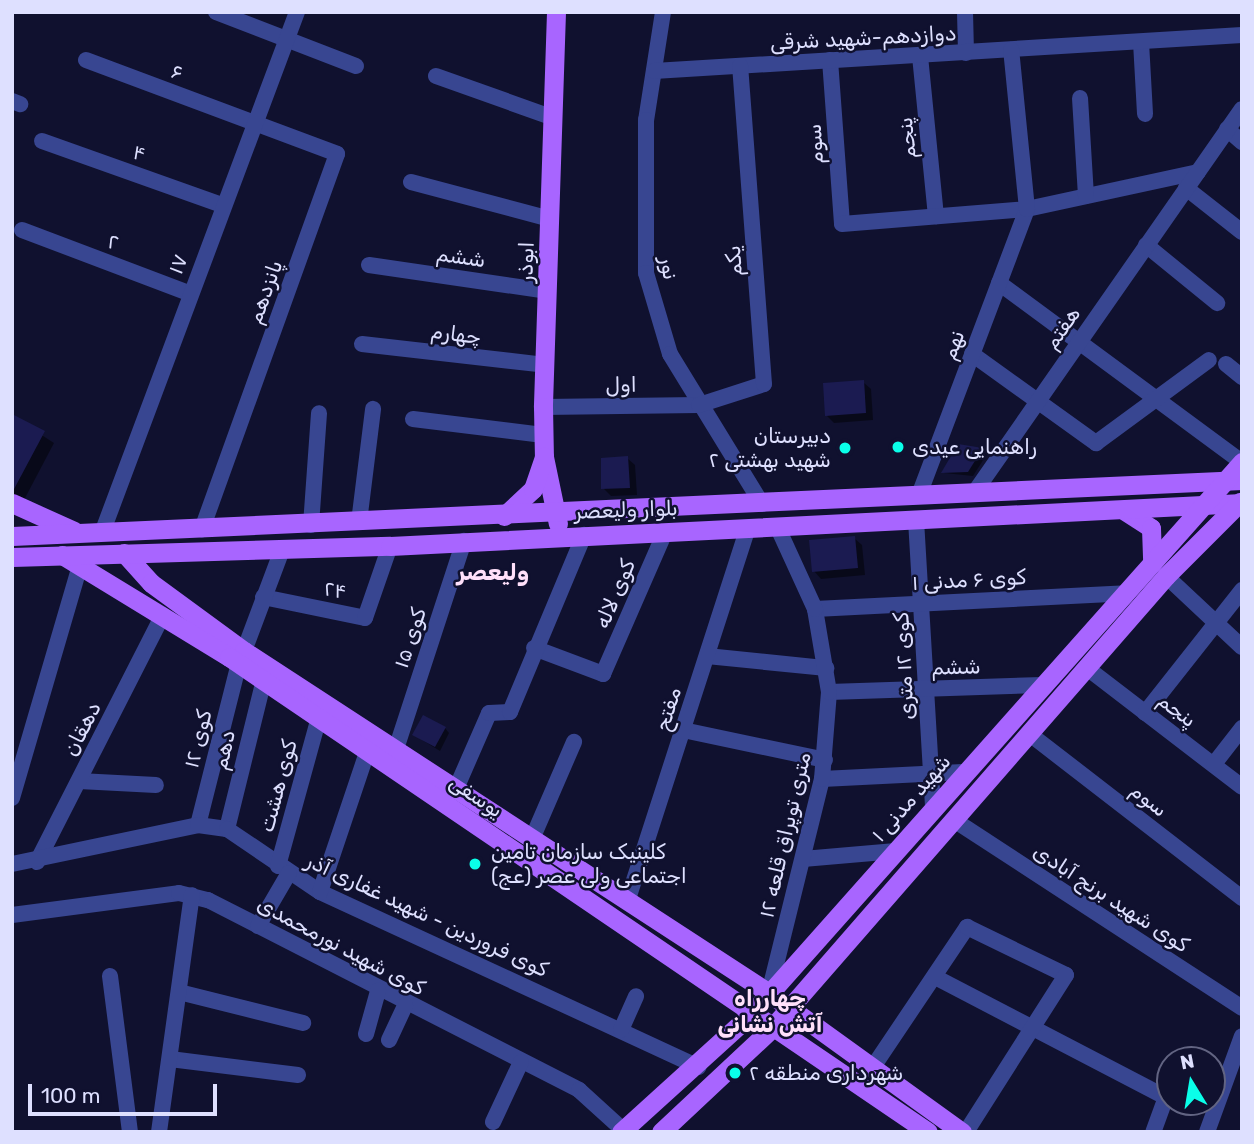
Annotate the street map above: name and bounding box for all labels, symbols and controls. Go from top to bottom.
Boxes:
street label: دوازدهم-شهید شرقی [769,21,957,55]
street label: ۶ [167,58,187,86]
street label: پنجم [892,116,922,160]
street label: سوم [801,123,829,165]
street label: ۴ [129,139,149,167]
street label: ۲ [104,228,122,256]
street label: ششم [435,241,487,273]
street label: ابوذر [513,241,539,283]
street label: یکم [720,245,748,277]
street label: ۱۷ [163,250,193,278]
street label: نور [655,255,683,281]
street label: پانزدهم [242,257,288,327]
street label: هفتم [1038,302,1086,354]
street label: چهارم [430,318,482,350]
street label: نهم [936,327,970,363]
street label: اول [605,372,637,398]
place label: دبیرستان شهید بهشتی ۲ [709,423,831,473]
place label: راهنمایی عیدی [912,434,1037,460]
marker: راهنمایی عیدی [890,439,906,455]
marker: دبیرستان شهید بهشتی ۲ [837,440,853,456]
street label: بلوار ولیعصر [574,496,678,524]
street label: کوی لاله [589,556,641,632]
district label: ولیعصر [457,558,529,586]
street label: کوی ۶ مدنی ۱ [911,564,1027,596]
street label: ۲۴ [322,576,348,604]
street label: کوی ۱۵ [388,605,432,671]
street label: کوی ۱۲ متری [889,611,919,721]
street label: ششم [931,654,981,680]
street label: مفتح [649,684,687,734]
street label: پنجم [1153,687,1201,733]
street label: دهقان [58,698,106,760]
street label: کوی ۱۲ [179,707,217,771]
street label: دهم [207,728,241,772]
street label: کوی هشت [254,737,302,835]
street label: شهید مدنی ۱ [866,749,956,847]
street label: ۱۲ متری توپراق قلعه [754,750,816,920]
street label: یوسفی [445,769,507,823]
street label: سوم [1125,778,1173,822]
street label: کوی شهید برنج آبادی [1028,838,1194,958]
place label: کلینیک سازمان تامین اجتماعی ولی عصر (عج) [491,839,687,889]
street label: کوی فروردین - شهید غفاری آذر [302,848,552,982]
marker: کلینیک سازمان تامین اجتماعی ولی عصر (عج) [465,854,485,874]
street label: کوی شهید نورمحمدی [253,891,429,1001]
district label: چهارراه آتش نشانی [717,984,823,1038]
north arrow [1156,1046,1226,1116]
text: N [1178,1049,1196,1074]
place label: شهرداری منطقه ۲ [749,1060,903,1086]
marker: شهرداری منطقه ۲ [727,1065,743,1081]
scale bar [32,1070,220,1114]
text: 100 m [41,1083,100,1108]

